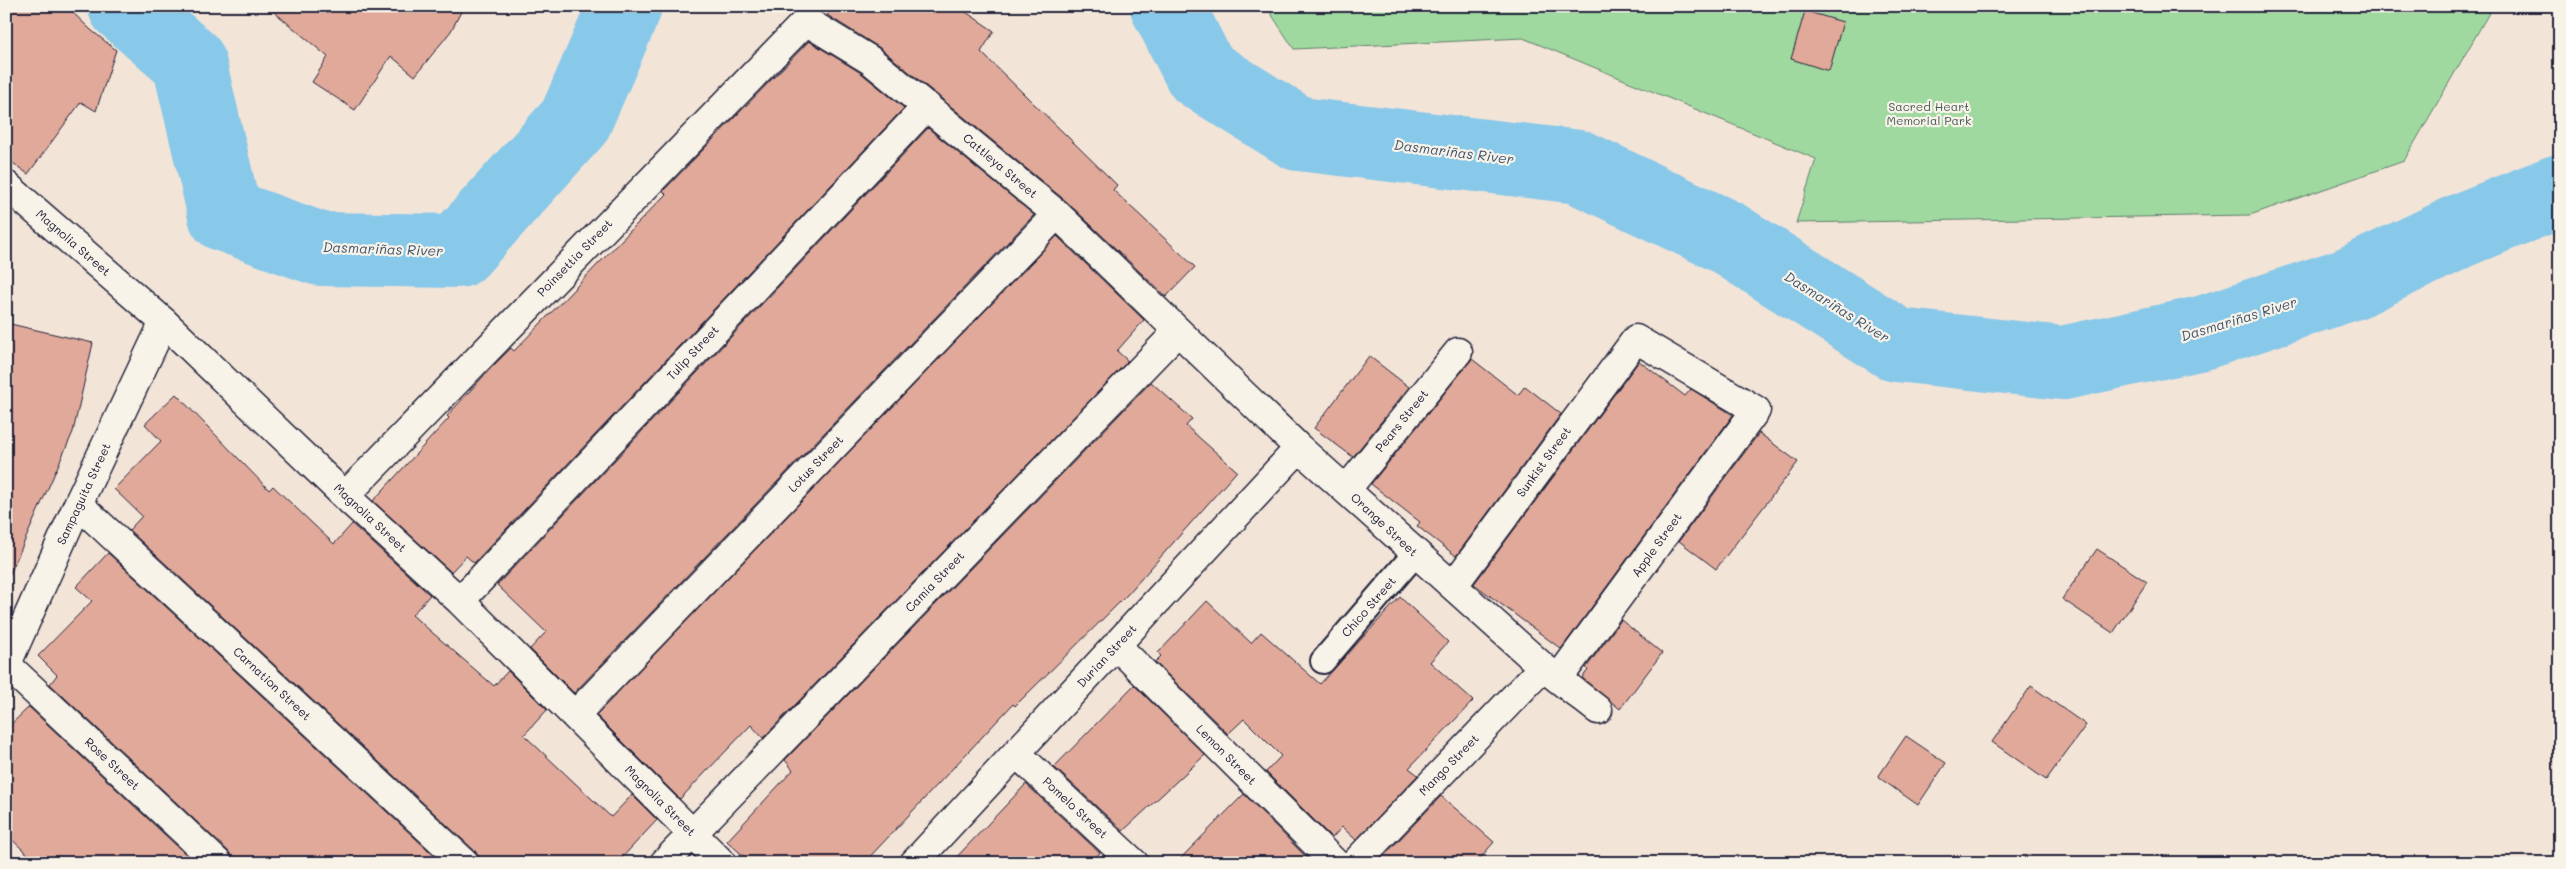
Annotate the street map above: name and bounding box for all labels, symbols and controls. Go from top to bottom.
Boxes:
park label: Sacred Heart Memorial Park [1887,98,1971,128]
street label: Cattleya Street [960,129,1041,201]
water label: Dasmariñas River [1393,135,1515,168]
street label: Magnolia Street [33,205,114,279]
street label: Poinsettia Street [533,215,615,299]
water label: Dasmariñas River [322,237,444,260]
water label: Dasmariñas River [1781,267,1893,347]
water label: Dasmariñas River [2178,292,2299,345]
street label: Tulip Street [663,321,722,383]
street label: Pears Street [1371,386,1431,455]
street label: Sunkist Street [1512,423,1574,500]
street label: Lotus Street [784,431,846,495]
street label: Sampaguita Street [52,440,114,547]
street label: Magnolia Street [331,479,411,555]
street label: Orange Street [1348,489,1422,559]
street label: Apple Street [1628,509,1685,580]
street label: Camia Street [901,547,967,615]
street label: Chico Street [1338,573,1399,640]
street label: Durian Street [1073,620,1140,690]
street label: Carnation Street [230,643,315,724]
street label: Lemon Street [1193,721,1260,788]
street label: Mango Street [1415,730,1482,799]
street label: Rose Street [82,734,144,793]
street label: Magnolia Street [622,761,700,839]
street label: Pomelo Street [1040,773,1112,842]

